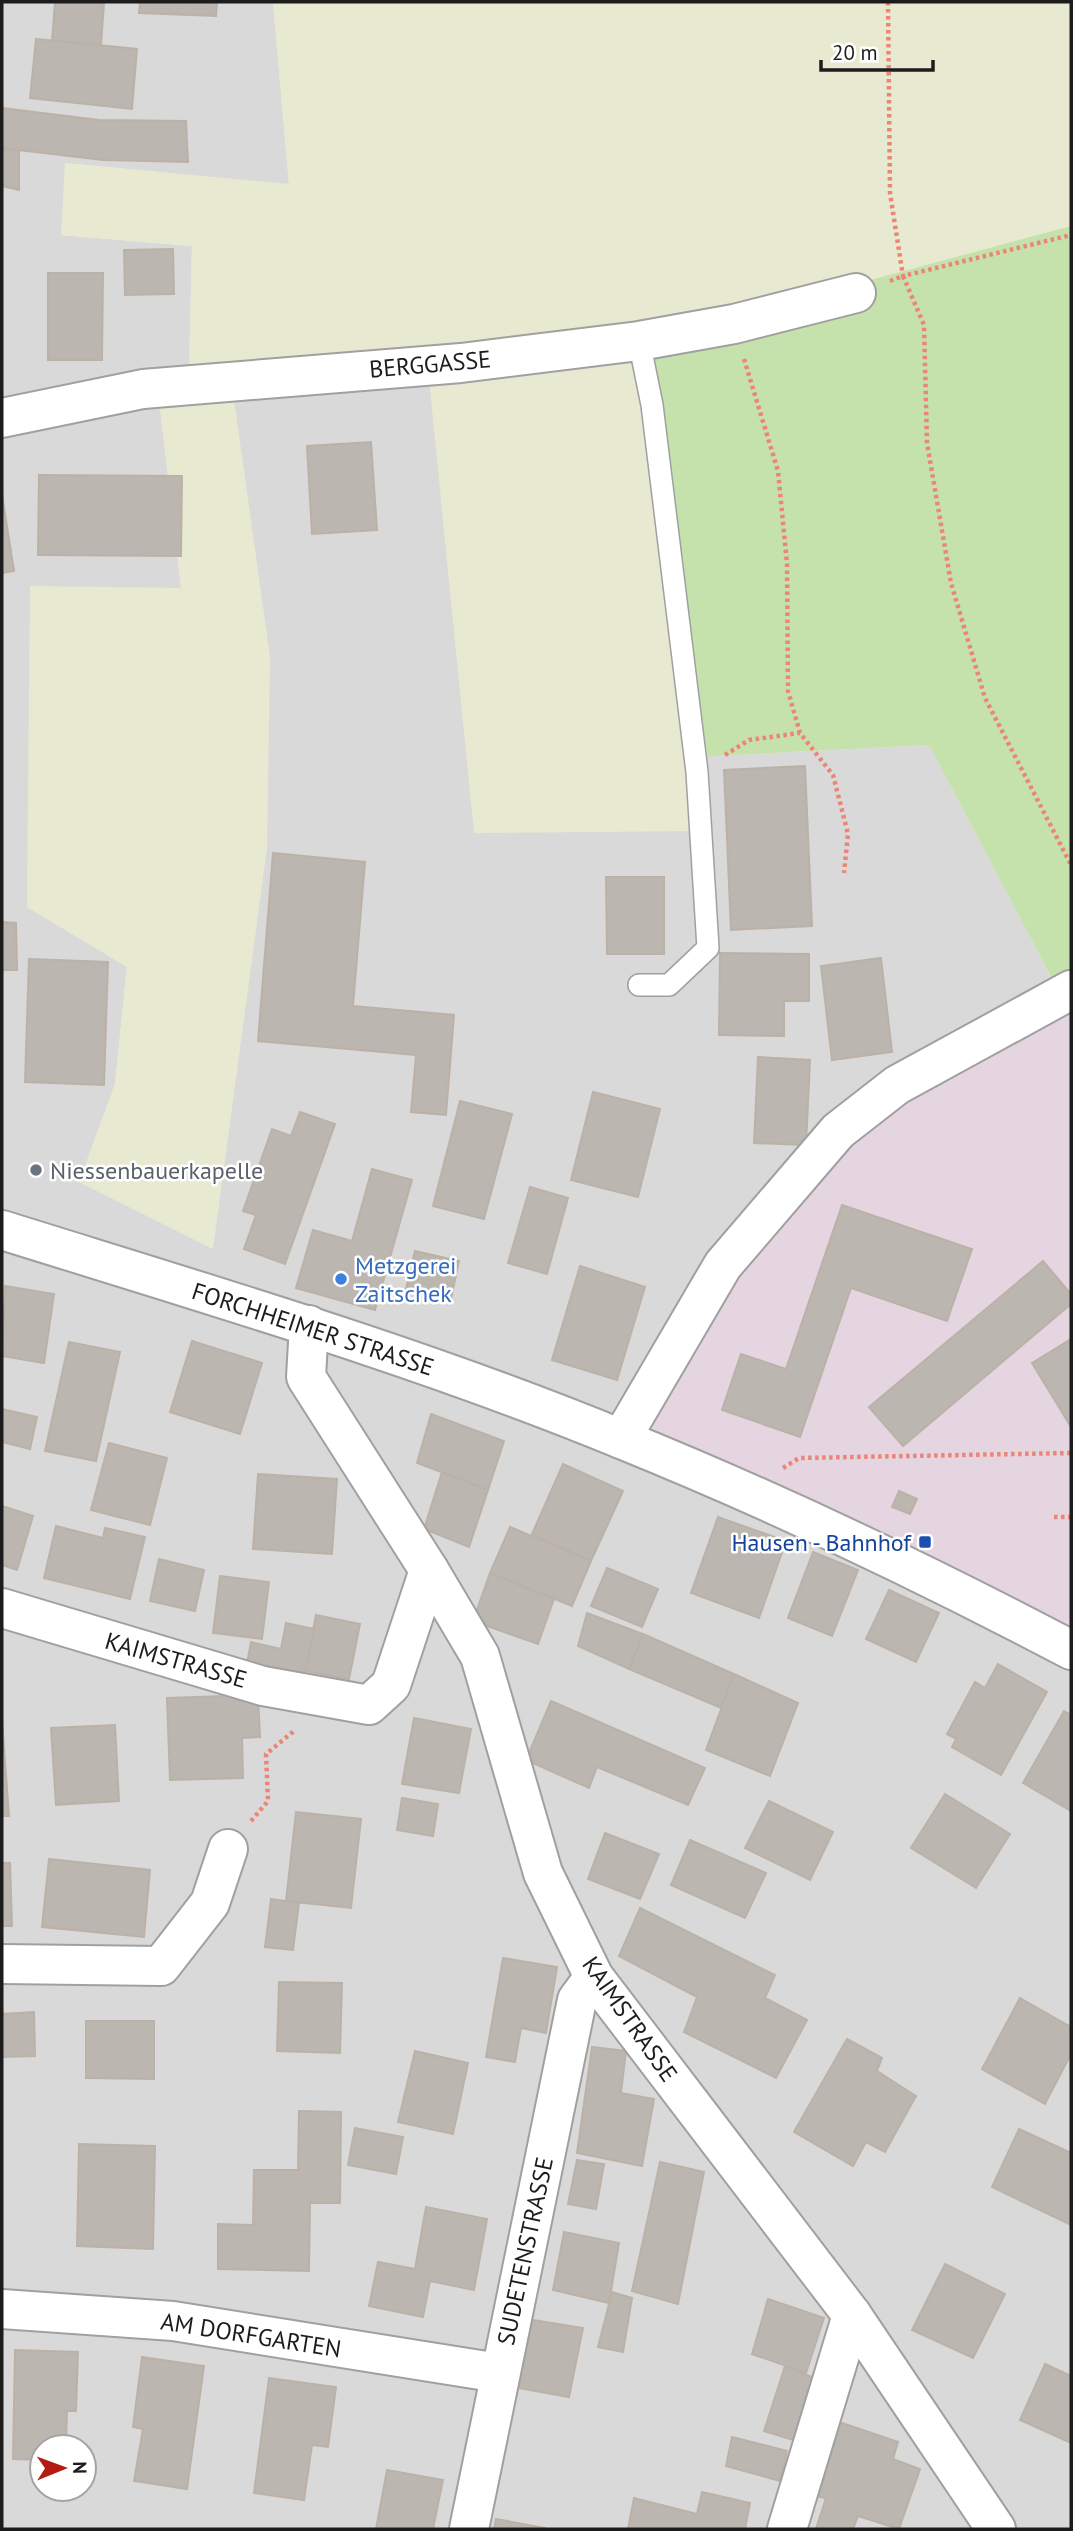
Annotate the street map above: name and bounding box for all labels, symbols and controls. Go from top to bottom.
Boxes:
scale bar [821,28,933,72]
text: 20 m [832,39,878,66]
street label: BERGGASSE [368,343,492,385]
place label: Niessenbauerkapelle [50,1155,263,1186]
marker: Niessenbauerkapelle [28,1162,44,1178]
place label: Metzgerei Zaitschek [355,1250,457,1309]
marker: Metzgerei Zaitschek [333,1271,349,1287]
street label: FORCHHEIMER STRASSE [188,1275,438,1383]
place label: Hausen - Bahnhof [731,1527,912,1558]
marker: Hausen - Bahnhof [917,1534,933,1550]
street label: KAIMSTRASSE [102,1625,250,1695]
street label: KAIMSTRASSE [575,1950,685,2088]
street label: SUDETENSTRASSE [490,2154,560,2348]
street label: AM DORFGARTEN [159,2305,343,2365]
north arrow [28,2433,98,2503]
text: N [68,2461,92,2474]

